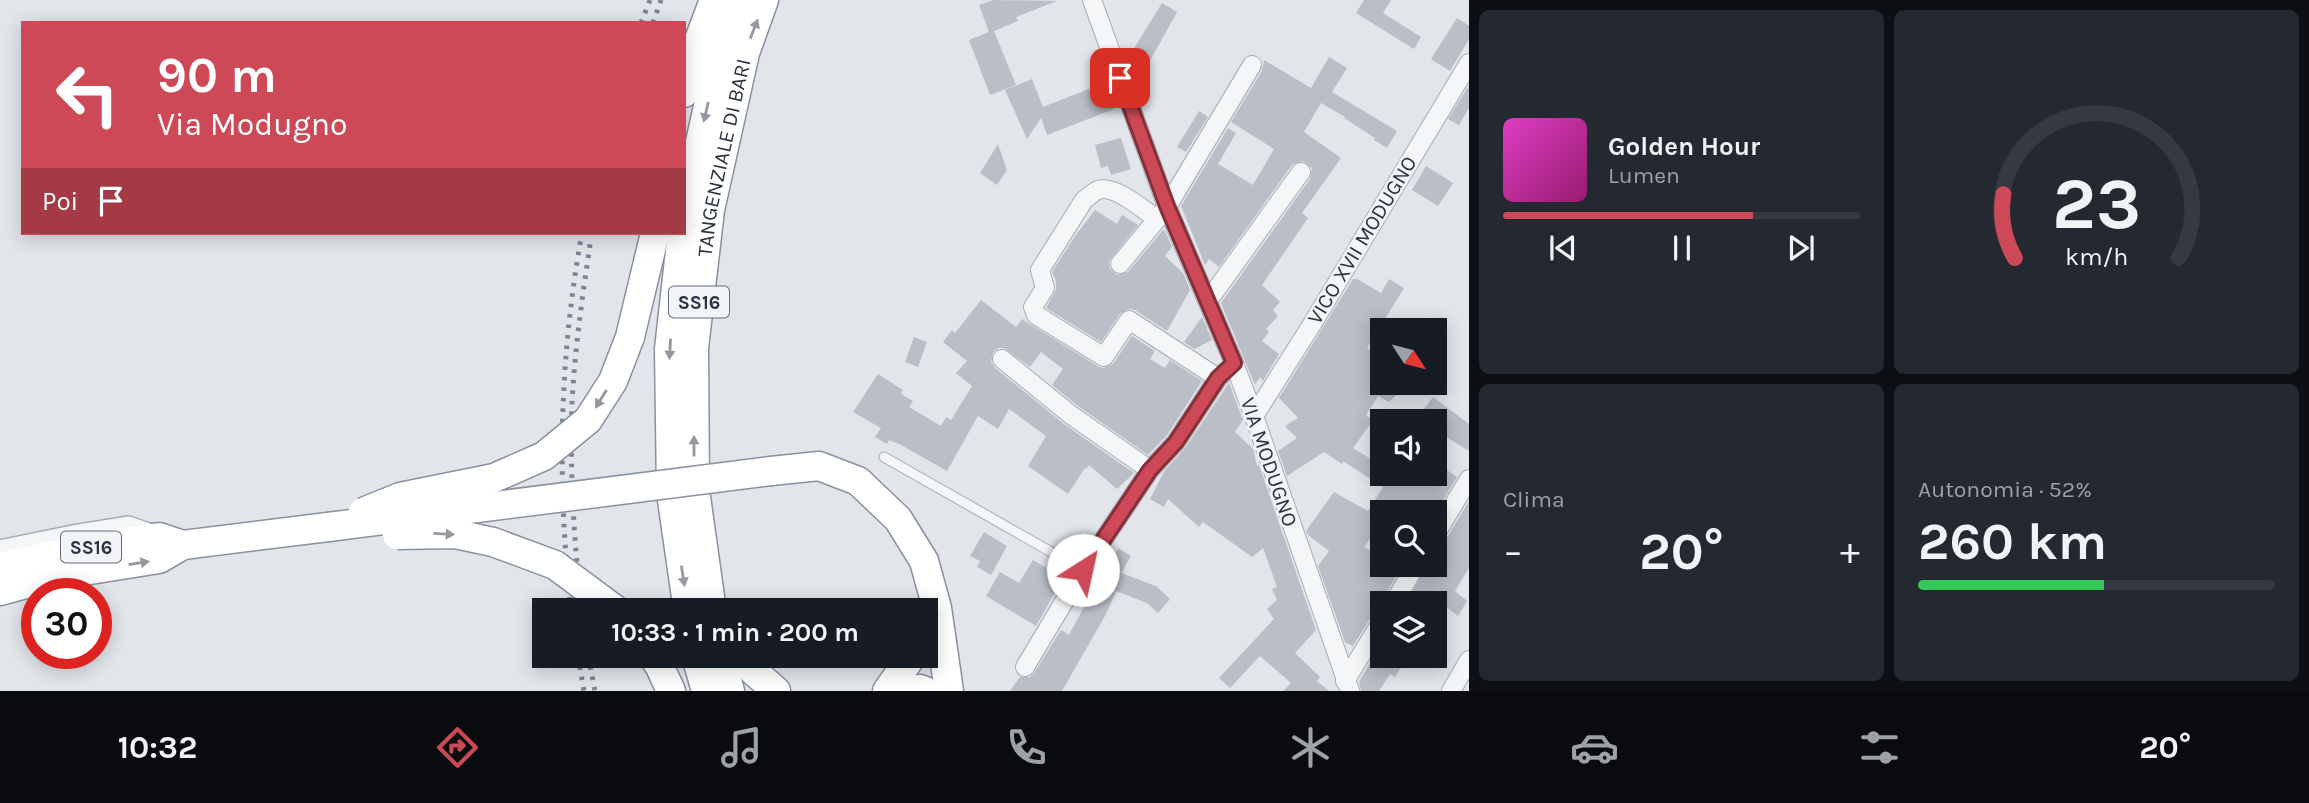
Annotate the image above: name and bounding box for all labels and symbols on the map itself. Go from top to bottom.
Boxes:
one-way arrow [748,18,759,39]
pin [1090,48,1150,108]
street label: TANGENZIALE DI BARI [693,56,755,258]
one-way arrow [701,101,712,123]
street label: VICO XVII MODUGNO [1302,152,1422,328]
road number: SS16 [669,286,729,318]
north arrow [1370,318,1447,396]
one-way arrow [664,338,675,360]
one-way arrow [595,389,608,408]
street label: VIA MODUGNO [1236,394,1302,530]
one-way arrow [688,434,700,456]
one-way arrow [434,528,456,539]
road number: SS16 [61,532,121,562]
position arrow [1046,533,1120,607]
one-way arrow [128,557,150,568]
one-way arrow [678,565,689,587]
speed limit sign: 30 [21,578,112,669]

